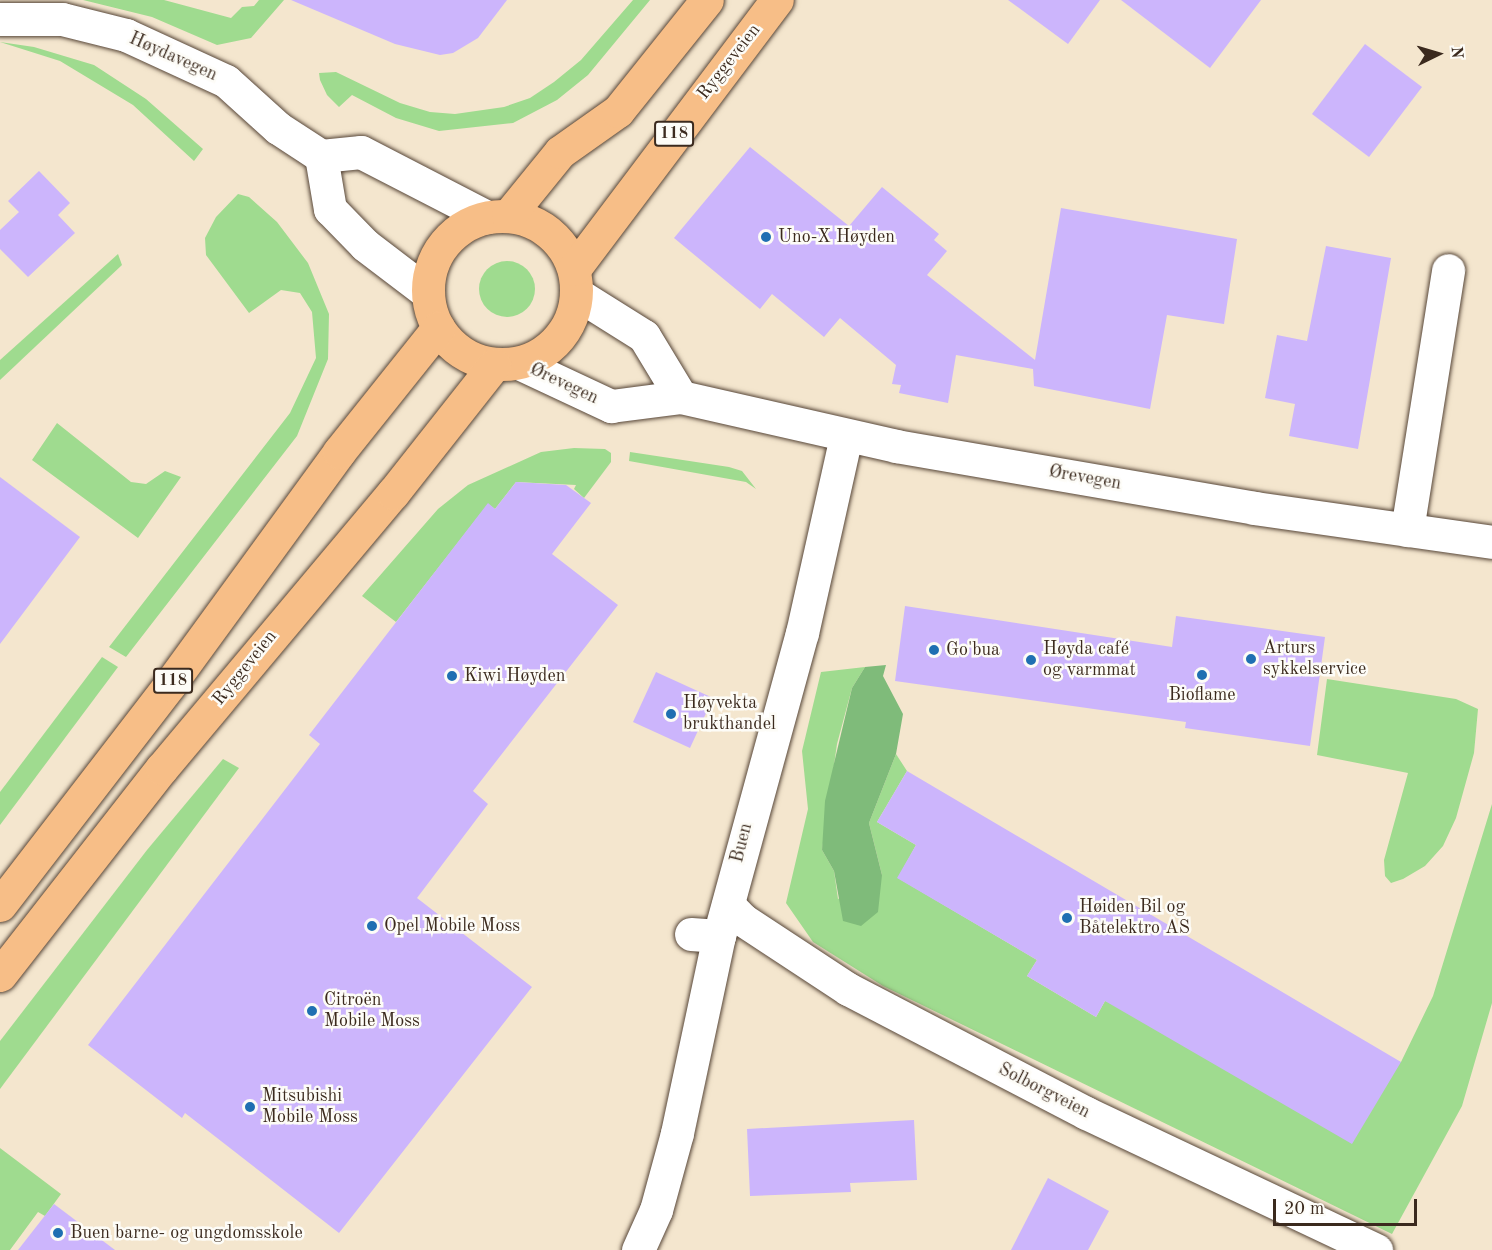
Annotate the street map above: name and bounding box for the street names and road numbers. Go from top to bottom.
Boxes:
street label: Ryggeveien [693,20,765,104]
street label: Høydavegen [126,28,220,86]
road number: 118 [653,121,695,147]
street label: Ørevegen [526,359,602,409]
street label: Ørevegen [1047,461,1123,495]
street label: Ryggeveien [208,626,282,710]
road number: 118 [152,668,194,694]
street label: Buen [727,821,757,865]
street label: Solborgveien [995,1059,1093,1123]

